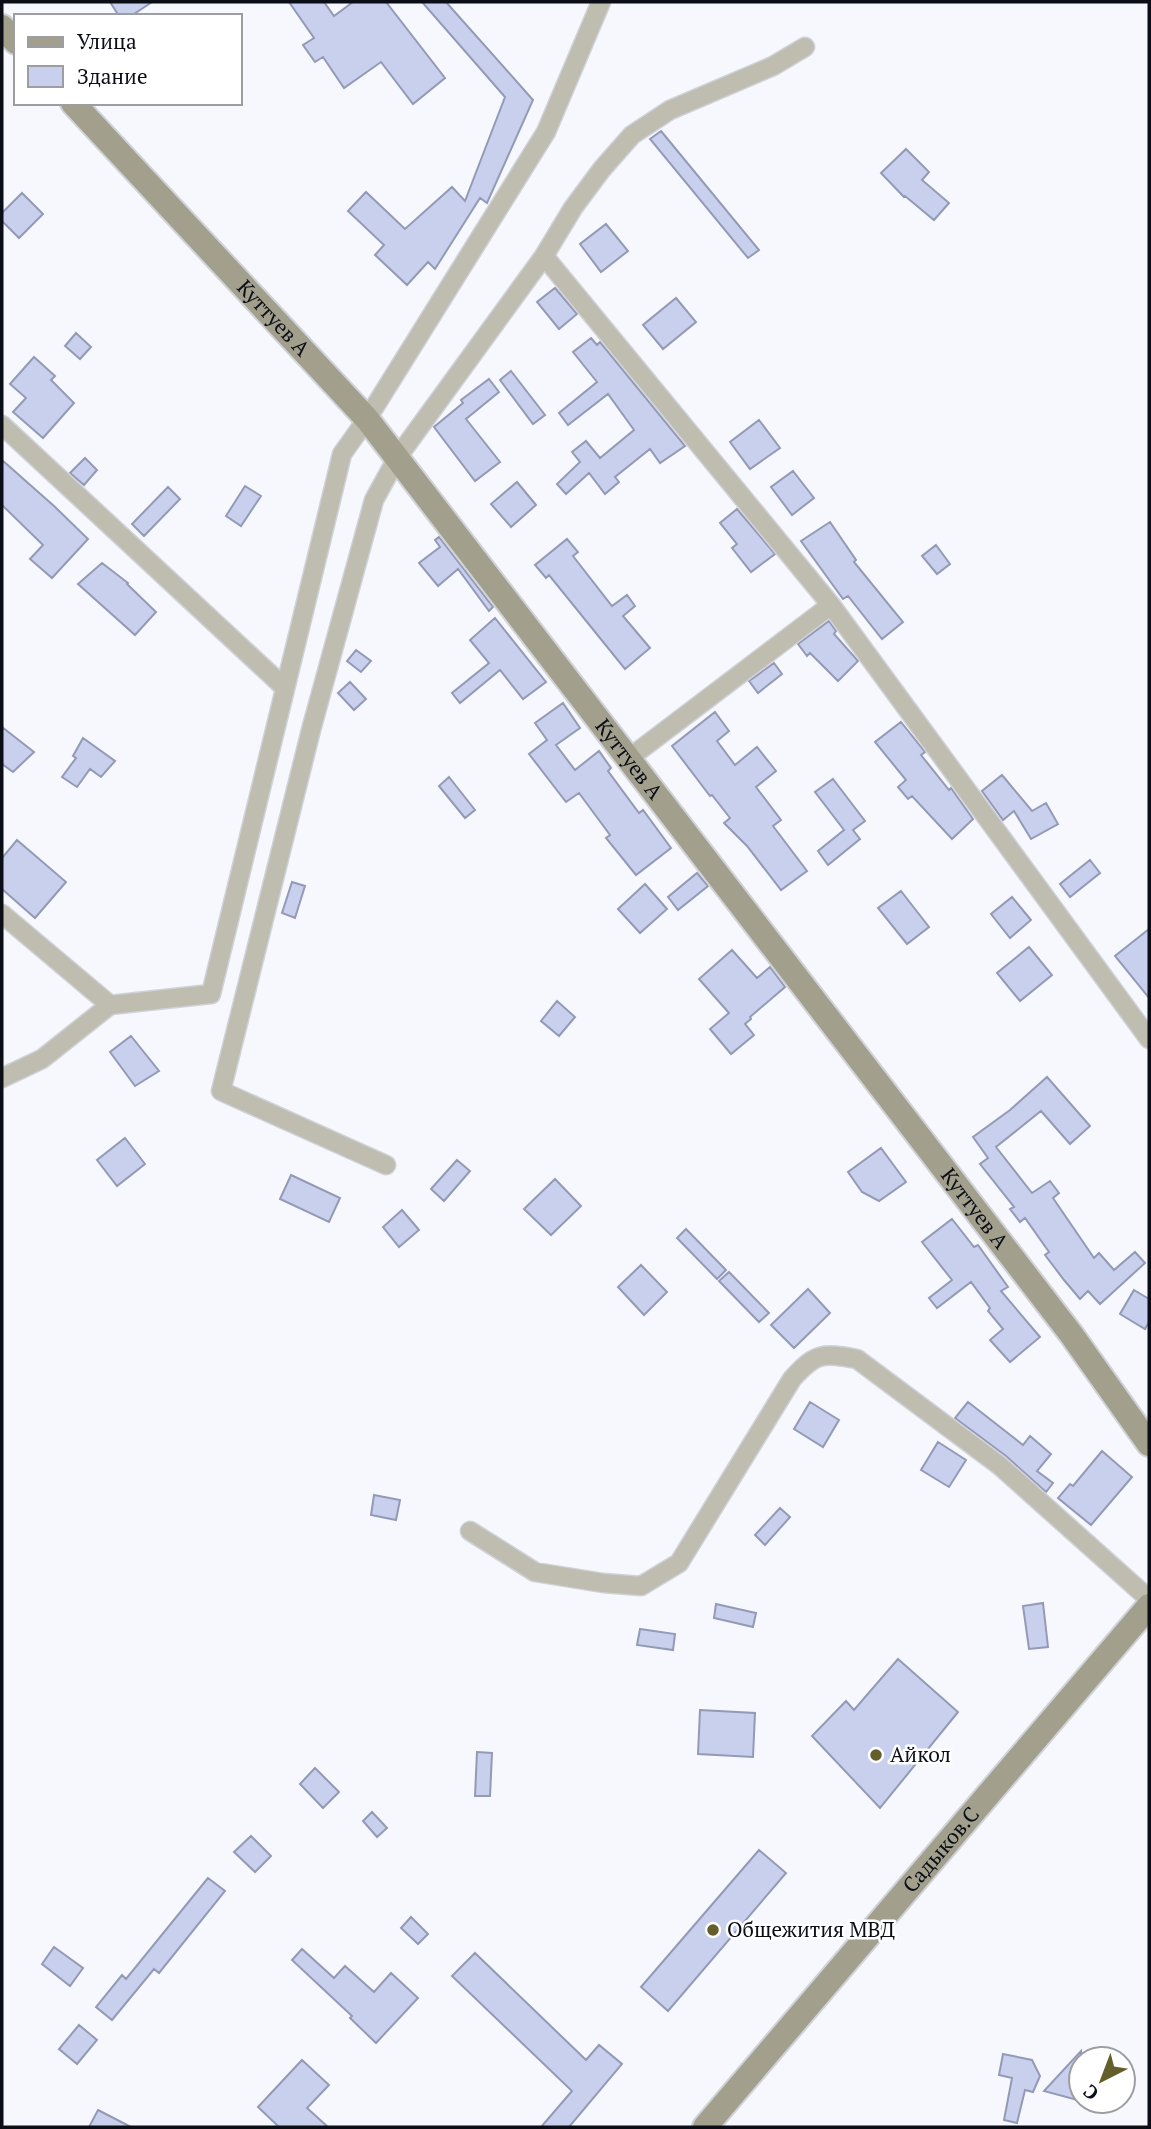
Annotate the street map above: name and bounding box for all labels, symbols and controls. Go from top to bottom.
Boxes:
legend [14,14,242,105]
text: Улица [77,27,137,55]
text: Здание [77,62,148,90]
street label: Куттуев А [231,273,317,362]
street label: Куттуев А [590,713,670,805]
street label: Куттуев А [935,1162,1016,1255]
place label: Айкол [890,1740,951,1768]
marker: Айкол [868,1747,884,1763]
street label: Садыков.С [896,1800,985,1898]
place label: Общежития МВД [727,1915,895,1943]
marker: Общежития МВД [705,1922,721,1938]
north arrow [1067,2045,1137,2115]
text: С [1077,2080,1103,2106]

